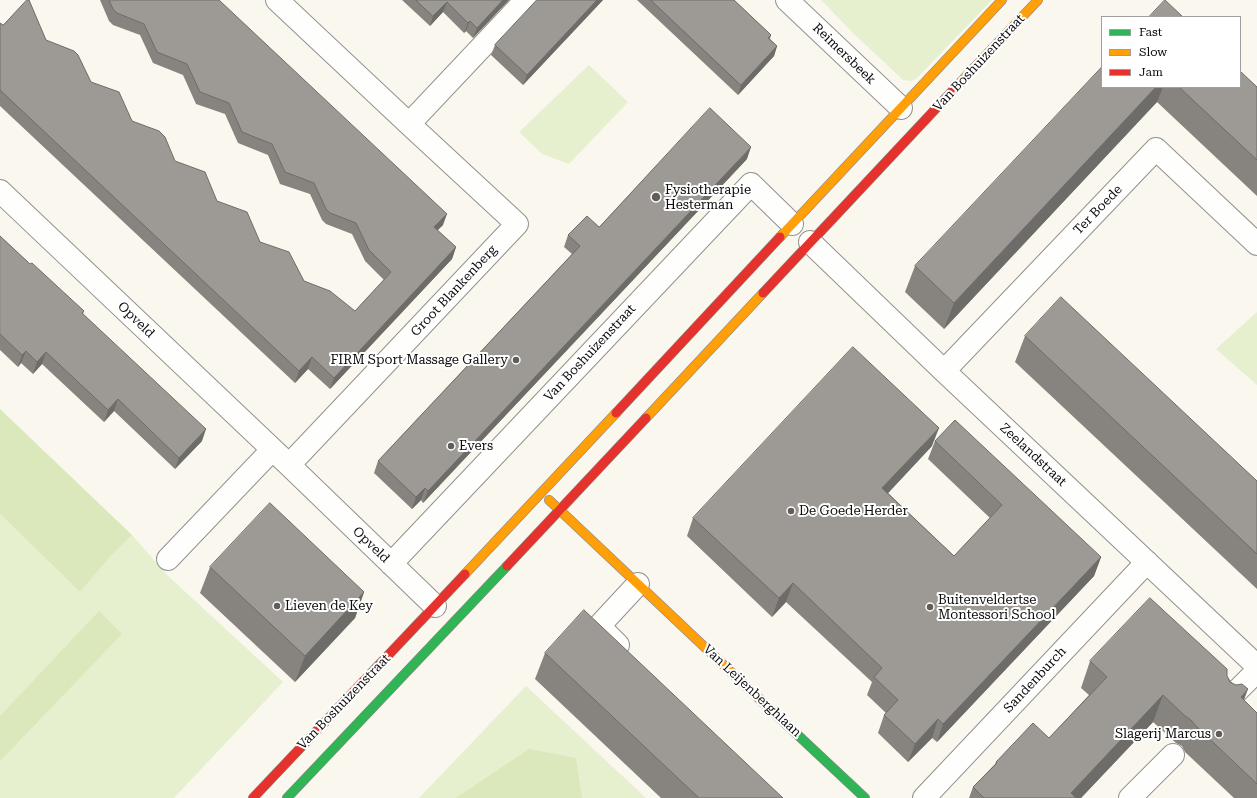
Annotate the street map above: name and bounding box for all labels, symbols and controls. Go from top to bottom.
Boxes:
street label: Van Boshuizenstraat [930,11,1028,115]
legend [1101,16,1241,88]
street label: Reimersbeek [809,20,879,88]
text: Fast [1139,25,1162,39]
text: Slow [1139,45,1167,59]
text: Jam [1139,65,1163,79]
place label: Fysiotherapie Hesterman [665,182,751,213]
street label: Ter Boede [1070,182,1126,238]
marker: Fysiotherapie Hesterman [650,191,662,203]
street label: Groot Blankenberg [408,242,500,340]
street label: Opveld [114,299,158,341]
street label: Van Boshuizenstraat [541,301,639,405]
place label: FIRM Sport Massage Gallery [330,352,508,368]
marker: FIRM Sport Massage Gallery [511,355,521,365]
street label: Zeelandstraat [997,420,1069,490]
place label: Evers [459,438,493,454]
marker: Evers [446,441,456,451]
place label: De Goede Herder [799,503,908,519]
marker: De Goede Herder [786,506,796,516]
street label: Opveld [349,524,393,566]
place label: Buitenveldertse Montessori School [938,592,1055,623]
place label: Lieven de Key [285,598,373,614]
marker: Lieven de Key [272,601,282,611]
marker: Buitenveldertse Montessori School [925,602,935,612]
street label: Van Leijenberghlaan [700,642,804,740]
street label: Sandenburch [1000,644,1070,716]
street label: Van Boshuizenstraat [294,651,394,753]
place label: Slagerij Marcus [1115,726,1211,742]
marker: Slagerij Marcus [1214,729,1224,739]

